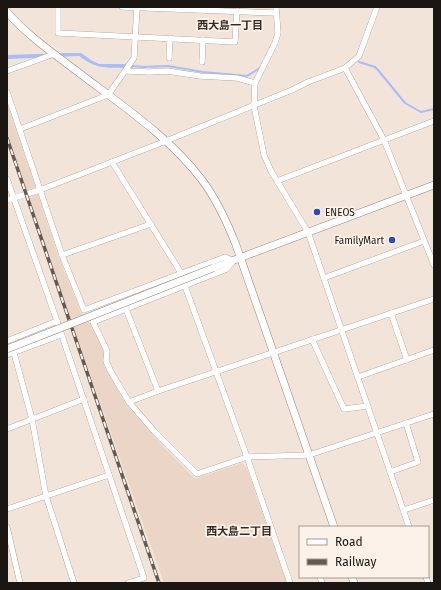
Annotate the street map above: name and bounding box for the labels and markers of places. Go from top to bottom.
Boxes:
marker: ENEOS [312,207,322,217]
place label: ENEOS [325,207,355,219]
place label: FamilyMart [334,235,384,247]
marker: FamilyMart [387,235,397,245]

